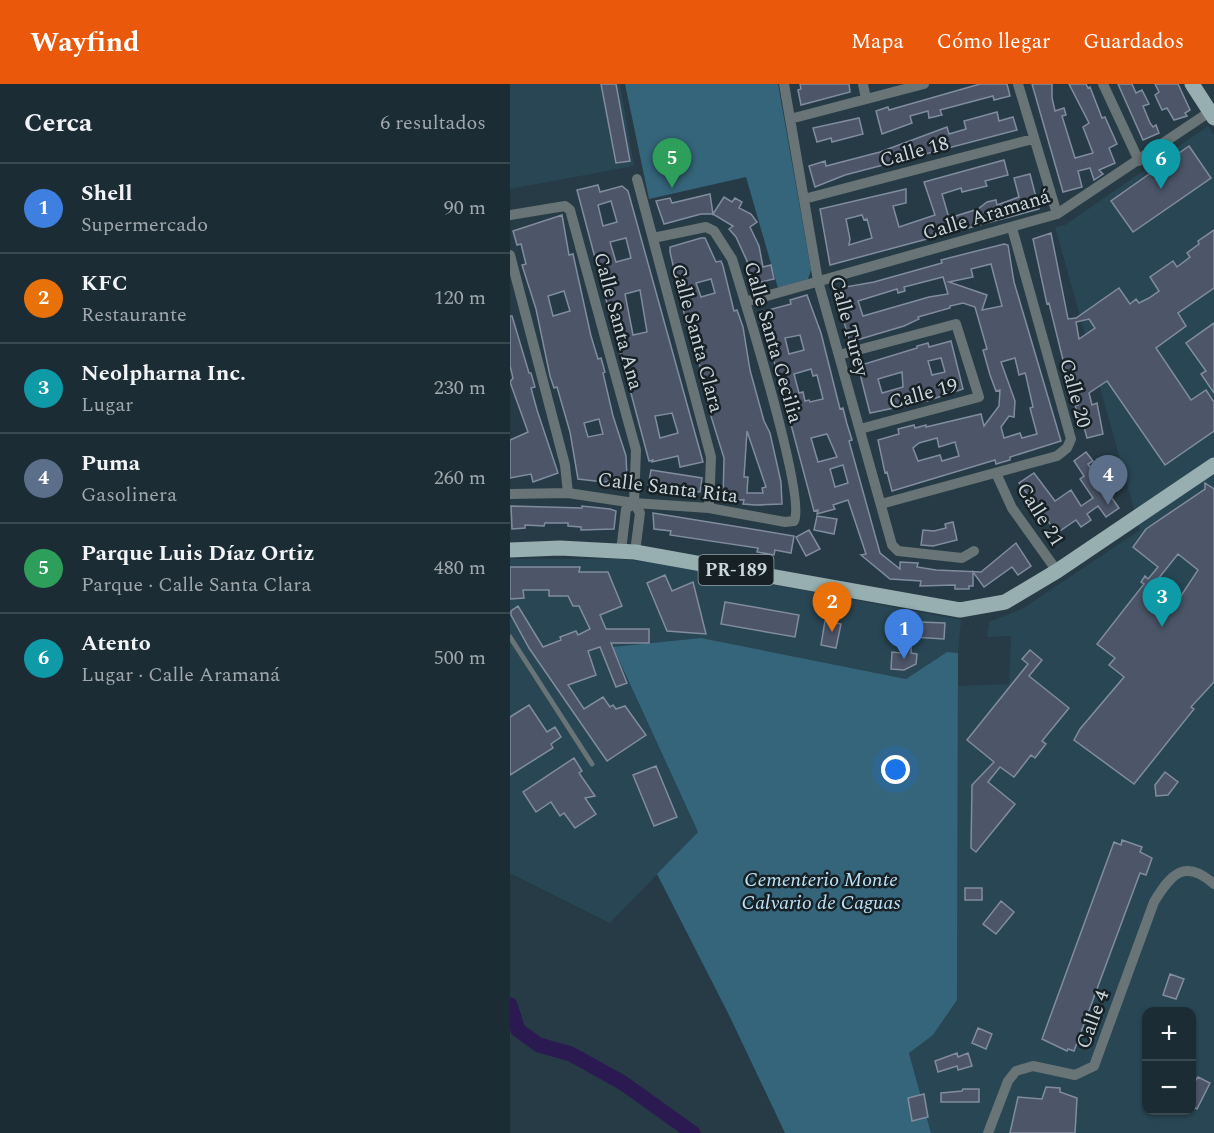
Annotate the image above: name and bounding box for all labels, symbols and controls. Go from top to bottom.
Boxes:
text: Wayfind [30,21,139,64]
text: Mapa [851,26,904,58]
text: Cómo llegar [937,26,1050,58]
text: Guardados [1083,26,1184,58]
text: Cerca [24,103,92,143]
text: 6 resultados [380,108,486,138]
street label: Calle 18 [876,128,952,176]
pin: 5 [652,138,692,188]
pin: 6 [1142,140,1180,189]
text: Shell [81,177,132,210]
street label: Calle Aramaná [919,181,1054,249]
text: 1 [38,193,49,223]
text: 90 m [444,193,486,223]
text: Supermercado [81,210,208,240]
street label: Calle Santa Ana [585,249,651,394]
street label: Calle Santa Cecilia [736,258,811,427]
street label: Calle Santa Clara [663,260,731,416]
text: KFC [81,267,128,300]
street label: Calle Turey [821,273,877,381]
text: 2 [38,283,49,313]
text: 120 m [434,283,486,313]
text: Restaurante [81,300,187,330]
street label: Calle 20 [1051,355,1099,431]
text: Neolpharna Inc. [81,357,246,390]
street label: Calle 19 [885,370,961,418]
text: 3 [38,373,49,403]
text: 230 m [434,373,486,403]
text: Lugar [81,390,133,420]
text: Puma [81,447,140,480]
pin: 4 [1088,456,1128,505]
text: 4 [38,463,49,493]
text: 260 m [434,463,486,493]
street label: Calle Santa Rita [596,464,740,512]
street label: Calle 21 [1009,477,1072,552]
text: Gasolinera [81,480,177,510]
text: Parque Luis Díaz Ortiz [81,537,314,570]
text: 5 [38,553,49,583]
text: 480 m [434,553,486,583]
road number: PR-189 [698,555,774,585]
text: Parque · Calle Santa Clara [81,570,311,600]
pin: 3 [1142,578,1182,627]
pin: 2 [812,582,852,632]
pin: 1 [884,610,924,659]
text: Atento [81,627,151,660]
text: 6 [38,643,49,673]
text: 500 m [434,643,486,673]
text: Lugar · Calle Aramaná [81,660,280,690]
your location [881,755,910,784]
park label: Cementerio Monte Calvario de Caguas [742,865,900,918]
street label: Calle 4 [1068,986,1117,1053]
map controls [1142,1007,1196,1115]
button: + [1142,1007,1196,1061]
button: − [1142,1061,1196,1115]

